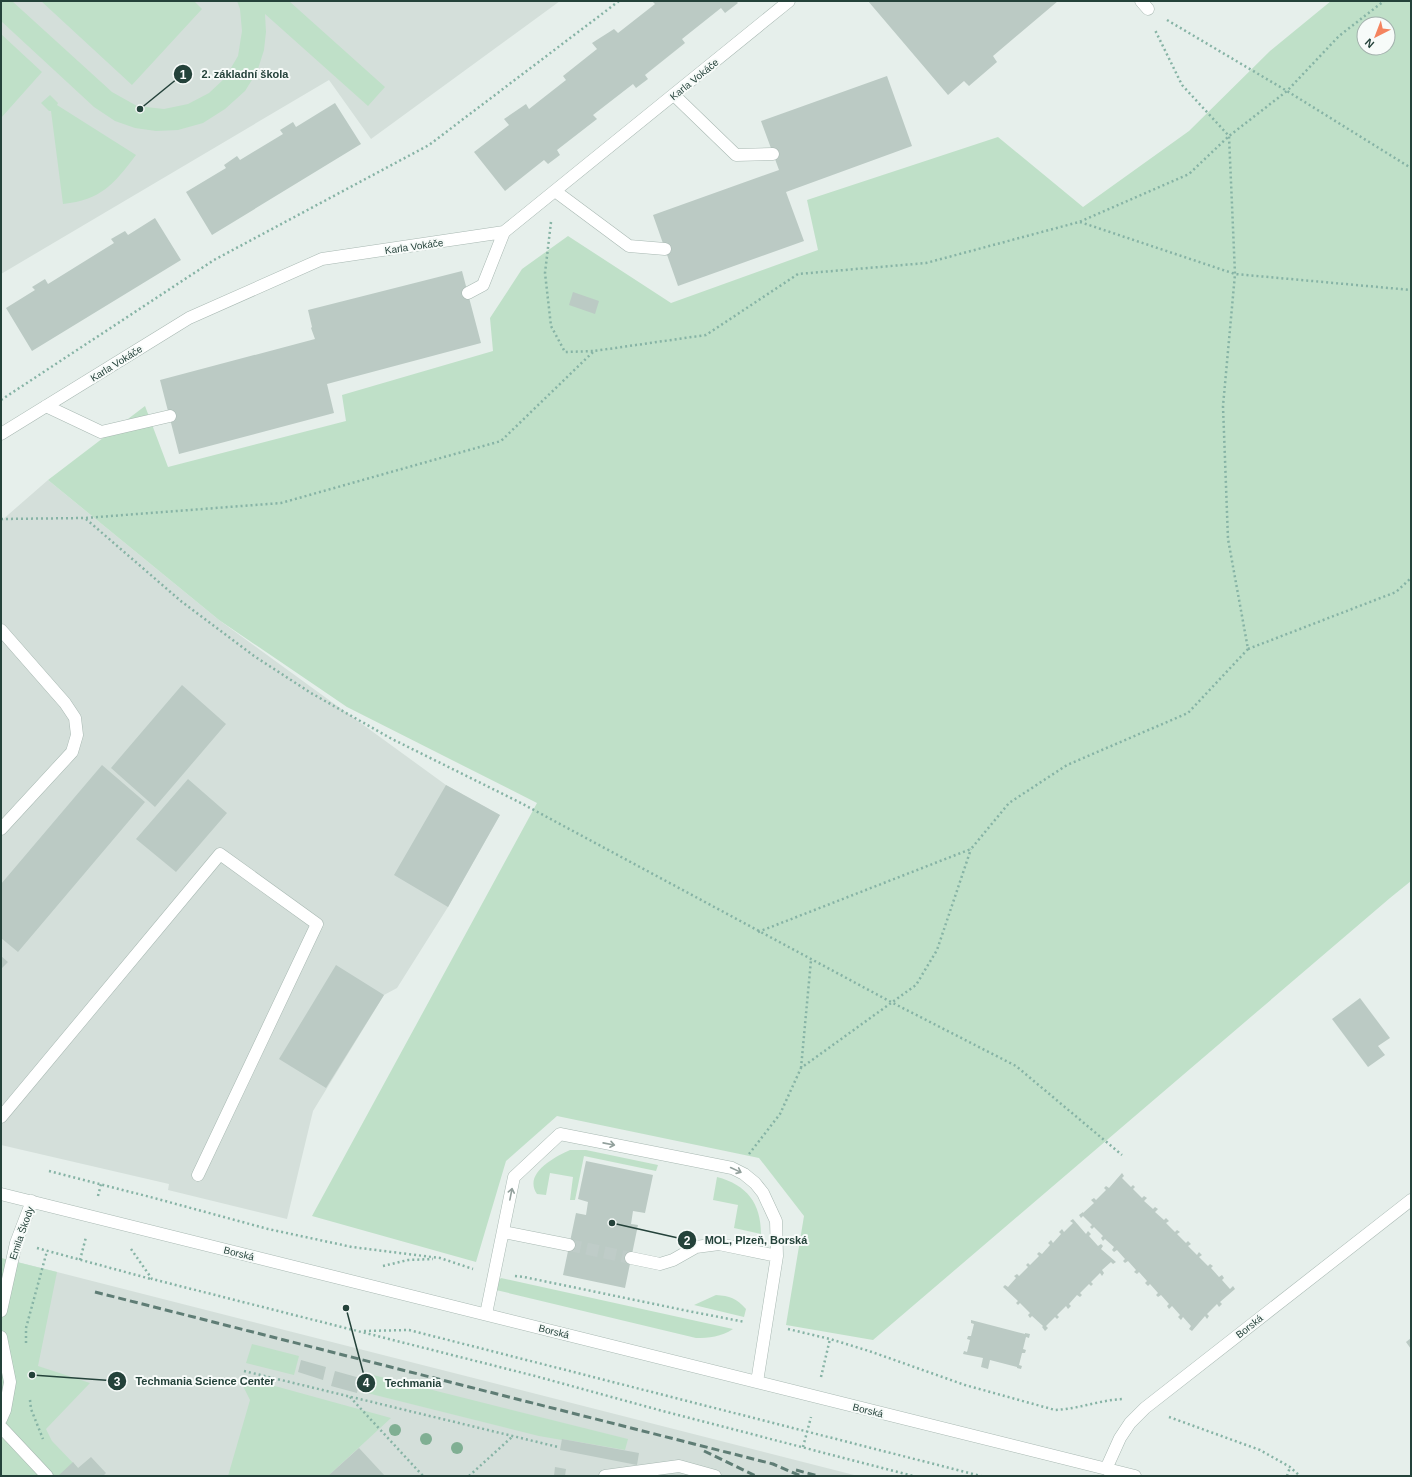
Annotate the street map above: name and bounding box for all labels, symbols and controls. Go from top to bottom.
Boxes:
north arrow [1356,16,1396,56]
text: N [1362,36,1376,51]
street label: Karla Vokáče [668,56,721,102]
callout: 2. základní škola [173,63,296,86]
text: 1 [180,68,187,82]
text: 2. základní škola [202,68,289,80]
street label: Karla Vokáče [384,237,444,256]
street label: Karla Vokáče [88,343,145,384]
one-way arrow [602,1140,615,1148]
one-way arrow [730,1167,742,1175]
one-way arrow [507,1188,515,1201]
street label: Emila Škody [6,1205,36,1261]
callout: MOL, Plzeň, Borská [677,1229,816,1252]
text: 2 [684,1234,691,1248]
text: MOL, Plzeň, Borská [705,1234,808,1246]
street label: Borská [222,1244,256,1263]
street label: Borská [1234,1312,1265,1340]
street label: Borská [537,1322,571,1341]
callout: Techmania Science Center [107,1370,282,1393]
callout: Techmania [356,1372,449,1395]
text: 3 [114,1375,121,1389]
text: Techmania Science Center [135,1375,275,1387]
text: 4 [363,1376,370,1390]
text: Techmania [385,1377,442,1389]
street label: Borská [851,1401,885,1420]

